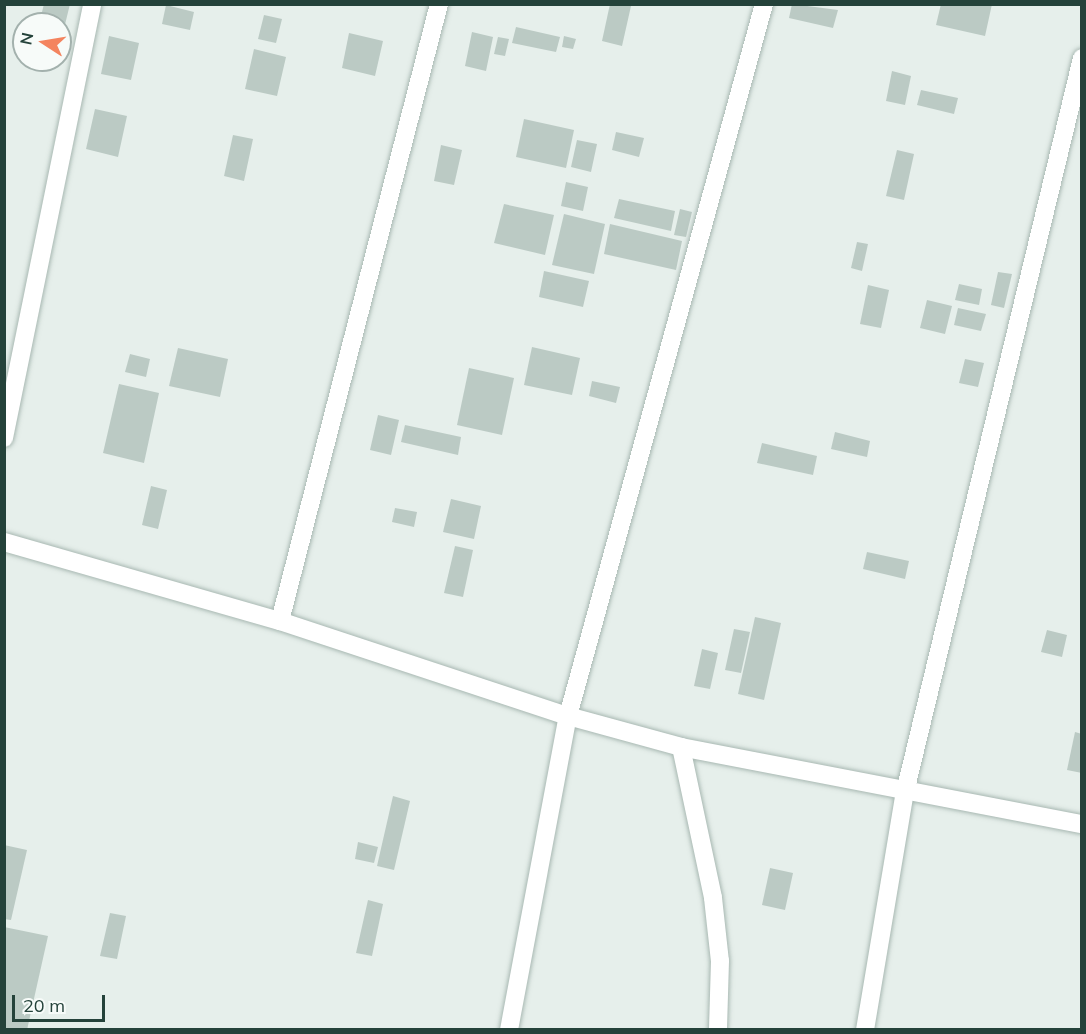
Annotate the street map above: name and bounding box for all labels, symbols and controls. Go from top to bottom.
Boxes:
north arrow [12,12,72,72]
text: N [15,31,37,47]
scale bar [15,983,108,1021]
text: 20 m [23,994,65,1017]

